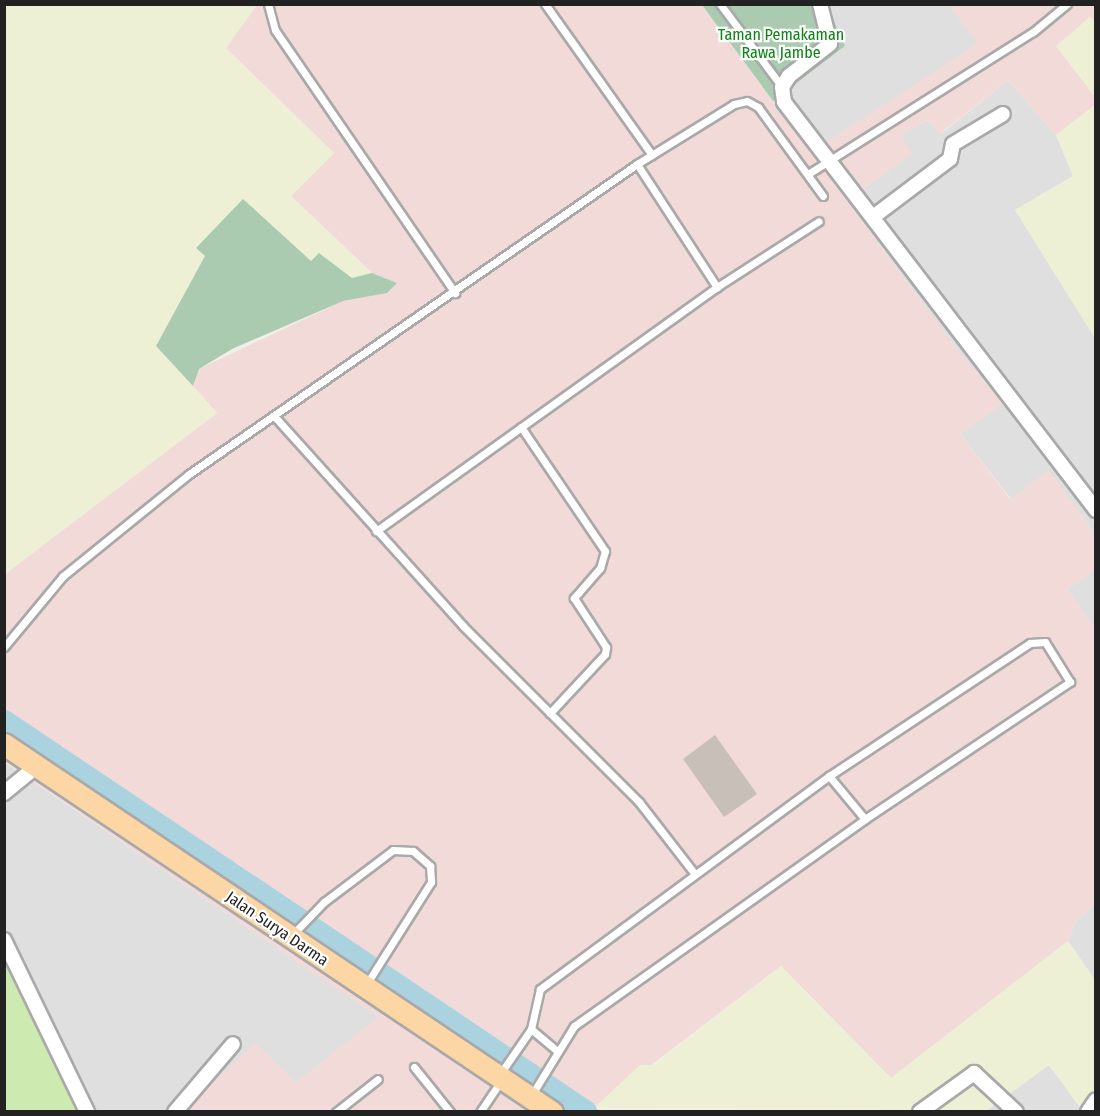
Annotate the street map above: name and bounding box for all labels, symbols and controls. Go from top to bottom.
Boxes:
park label: Taman Pemakaman Rawa Jambe [718,25,844,63]
street label: Jalan Surya Darma [222,888,332,970]

